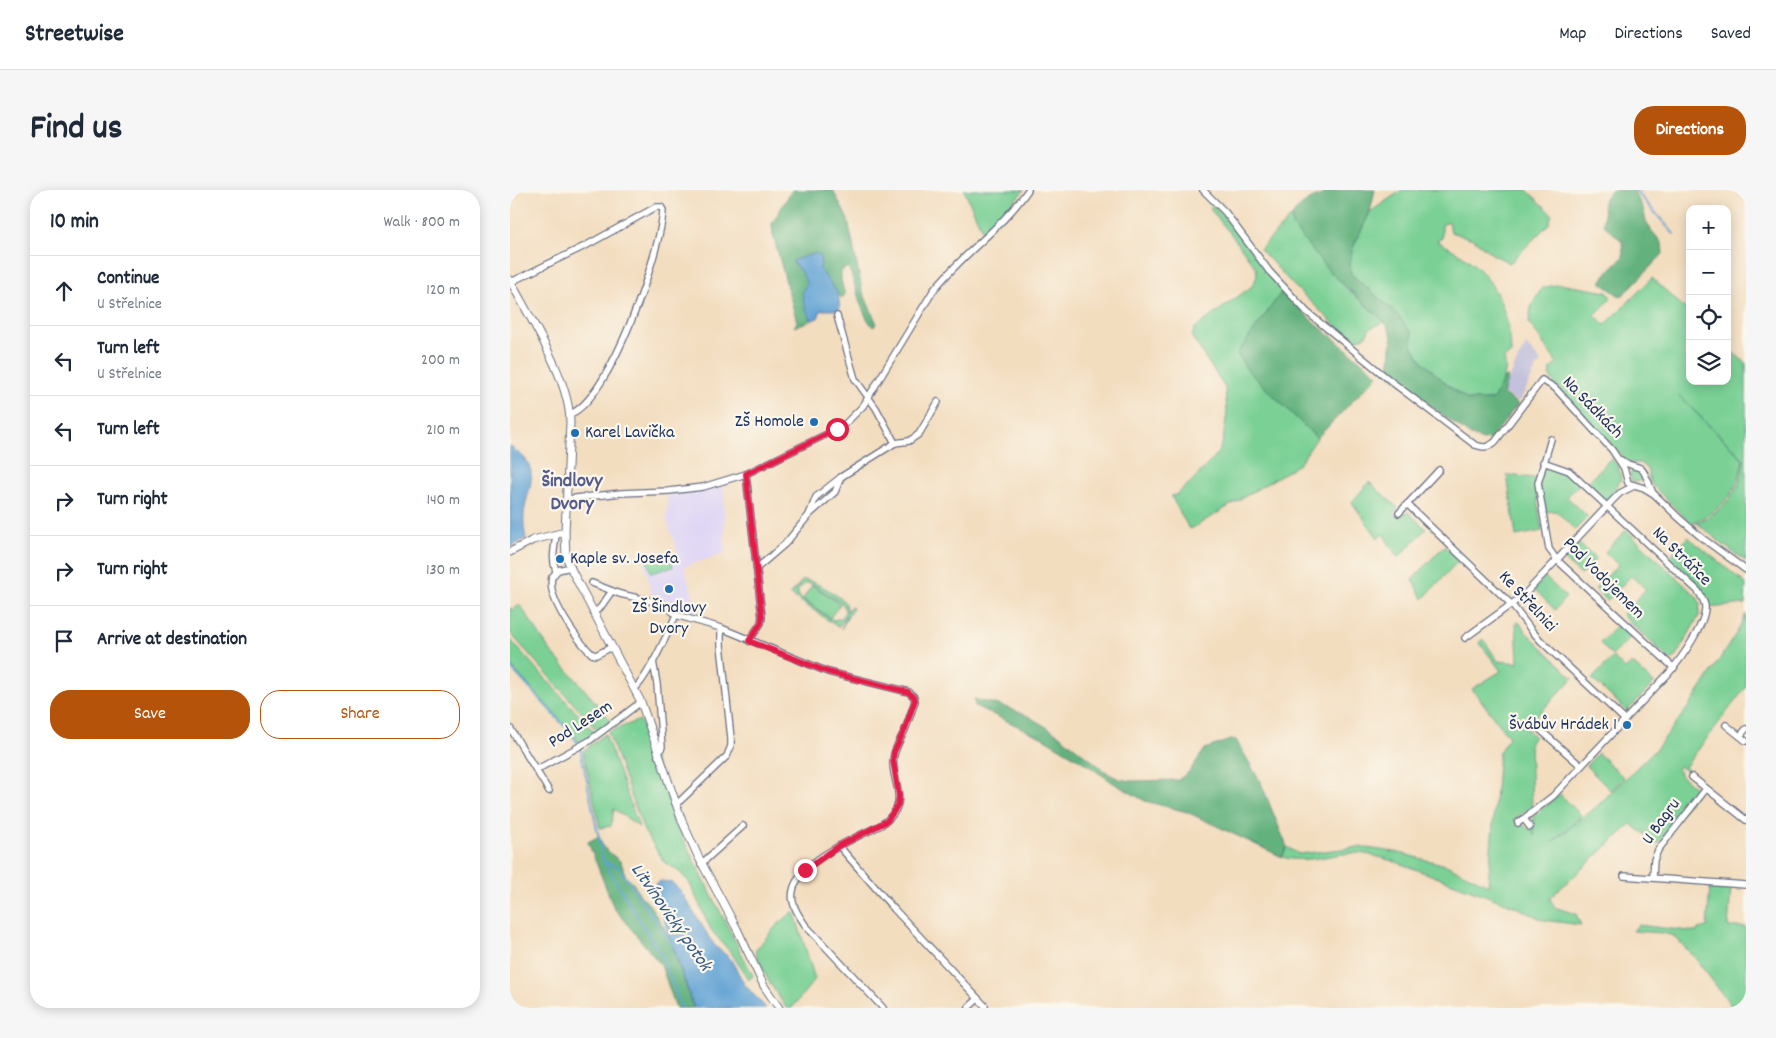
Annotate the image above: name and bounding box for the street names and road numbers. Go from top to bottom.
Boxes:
street label: Na Sádkách [1556,371,1628,445]
street label: Na Stráňce [1646,522,1716,592]
street label: Pod Vodojemem [1556,532,1650,626]
street label: Ke Střelnici [1492,566,1562,638]
street label: Pod Lesem [544,695,618,755]
street label: U Bagru [1637,794,1687,850]

